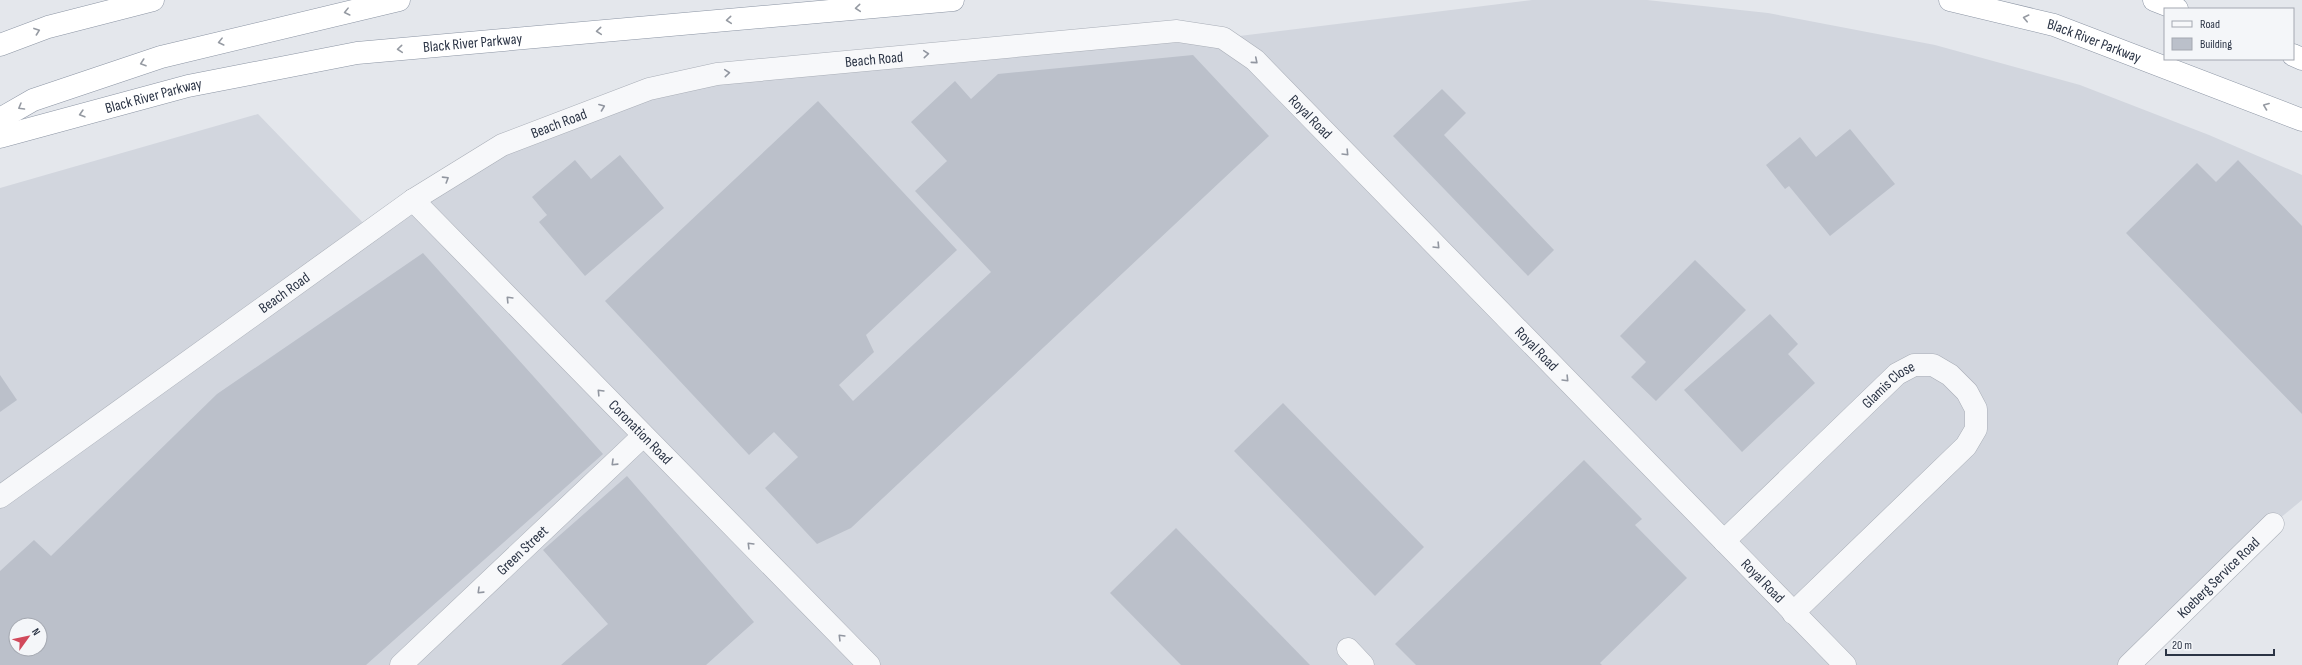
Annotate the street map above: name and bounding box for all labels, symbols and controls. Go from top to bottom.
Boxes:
one-way arrow [855,4,861,13]
one-way arrow [344,7,351,15]
legend [2164,8,2294,60]
one-way arrow [2022,14,2029,23]
one-way arrow [726,15,732,24]
street label: Black River Parkway [2045,15,2144,68]
text: Road [2200,17,2220,32]
one-way arrow [596,27,602,36]
one-way arrow [33,28,40,36]
street label: Black River Parkway [422,29,523,57]
one-way arrow [218,37,225,46]
text: Building [2200,37,2232,52]
one-way arrow [397,44,403,53]
street label: Beach Road [844,48,904,72]
one-way arrow [923,50,929,59]
one-way arrow [1250,56,1257,63]
one-way arrow [139,58,146,67]
one-way arrow [723,68,730,77]
street label: Black River Parkway [103,74,204,118]
street label: Royal Road [1284,91,1336,143]
one-way arrow [18,103,25,110]
one-way arrow [2262,103,2269,111]
one-way arrow [598,104,605,112]
street label: Beach Road [528,105,590,143]
one-way arrow [79,109,86,118]
one-way arrow [1341,148,1349,156]
one-way arrow [442,176,449,184]
one-way arrow [1432,241,1440,249]
street label: Beach Road [255,268,314,318]
one-way arrow [507,296,514,304]
street label: Royal Road [1510,323,1562,375]
street label: Glamis Close [1858,357,1918,413]
one-way arrow [1562,374,1569,382]
one-way arrow [597,389,605,397]
street label: Coronation Road [604,396,676,469]
one-way arrow [611,458,619,465]
street label: Green Street [493,521,553,580]
street label: Koeberg Service Road [2173,533,2264,623]
one-way arrow [747,542,755,550]
street label: Royal Road [1737,555,1788,607]
one-way arrow [477,586,484,593]
north arrow [8,617,48,657]
text: N [29,626,43,638]
scale bar [2166,631,2274,657]
one-way arrow [838,634,846,642]
text: 20 m [2172,638,2192,653]

